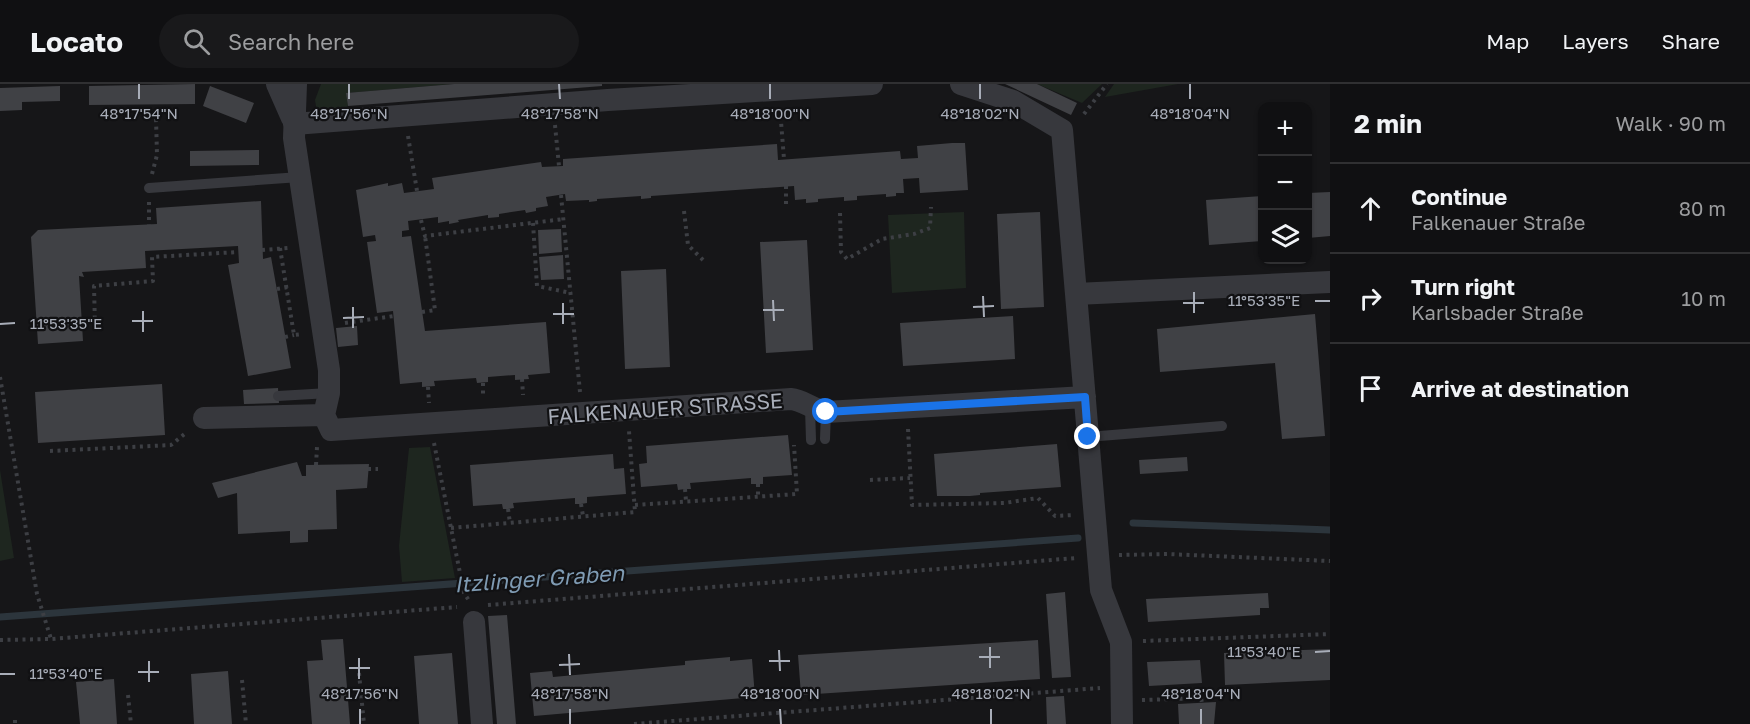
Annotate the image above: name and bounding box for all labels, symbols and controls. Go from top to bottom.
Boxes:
search box [159,14,579,68]
text: Locato [30,25,123,58]
icon: search [180,25,213,58]
text: Search here [228,28,354,55]
text: Map [1486,28,1529,54]
text: Layers [1562,28,1629,54]
text: Share [1662,28,1720,54]
map controls [1258,102,1312,264]
button: + [1258,102,1312,156]
text: 48°17'54"N [100,104,178,122]
text: 48°17'56"N [310,104,388,122]
text: 48°17'58"N [521,104,599,122]
text: 48°18'00"N [730,104,810,122]
text: 48°18'02"N [940,104,1020,122]
text: 48°18'04"N [1150,104,1230,122]
text: 2 min [1354,108,1422,139]
text: Walk · 90 m [1615,111,1726,135]
button: − [1258,156,1312,210]
text: Continue [1411,183,1507,210]
icon: ahead [1354,192,1387,225]
text: 80 m [1679,196,1726,220]
button: layers [1258,210,1312,264]
text: Falkenauer Straße [1411,210,1585,234]
text: Turn right [1411,273,1515,300]
icon: right [1354,282,1387,315]
text: 10 m [1681,286,1726,310]
text: 11°53'35"E [1228,291,1300,309]
text: Karlsbader Straße [1411,300,1584,324]
text: 11°53'35"E [30,314,102,332]
icon: arrive [1354,372,1387,405]
text: Arrive at destination [1411,375,1629,402]
street label: FALKENAUER STRASSE [547,387,783,429]
route start [812,398,838,424]
route end [1074,423,1100,449]
water label: Itzlinger Graben [453,558,626,597]
text: 11°53'40"E [1227,642,1301,660]
text: 11°53'40"E [29,664,103,682]
text: 48°17'56"N [321,684,399,702]
text: 48°17'58"N [531,684,609,702]
text: 48°18'00"N [740,684,820,702]
text: 48°18'02"N [951,684,1031,702]
text: 48°18'04"N [1161,684,1241,702]

